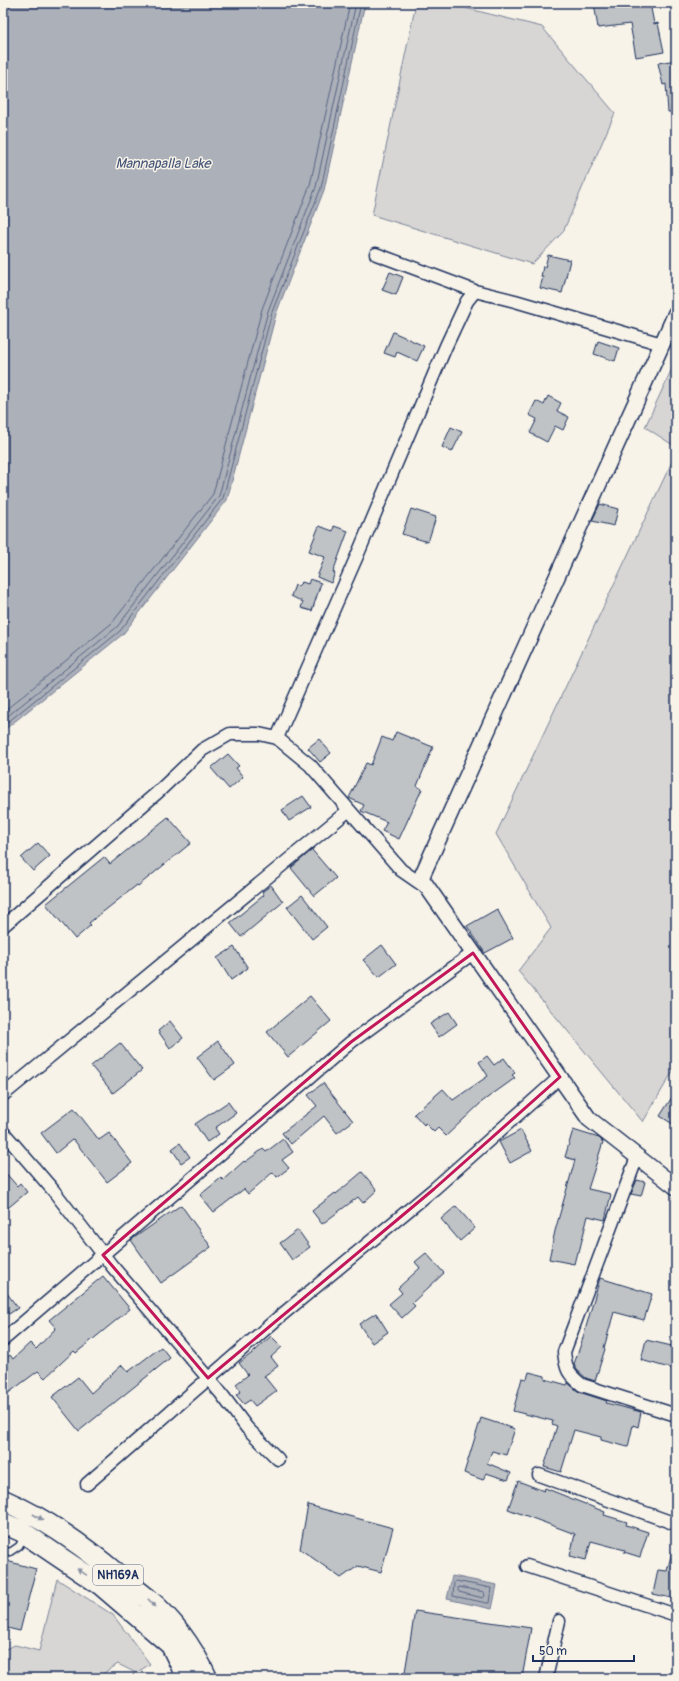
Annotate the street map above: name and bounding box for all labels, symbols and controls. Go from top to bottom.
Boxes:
water label: Mannapalla Lake [115,155,213,172]
one-way arrow [32,1513,44,1520]
road number: NH169A [93,1565,143,1585]
one-way arrow [77,1568,88,1576]
one-way arrow [148,1598,157,1608]
scale bar [533,1637,634,1663]
text: 50 m [539,1644,567,1659]

